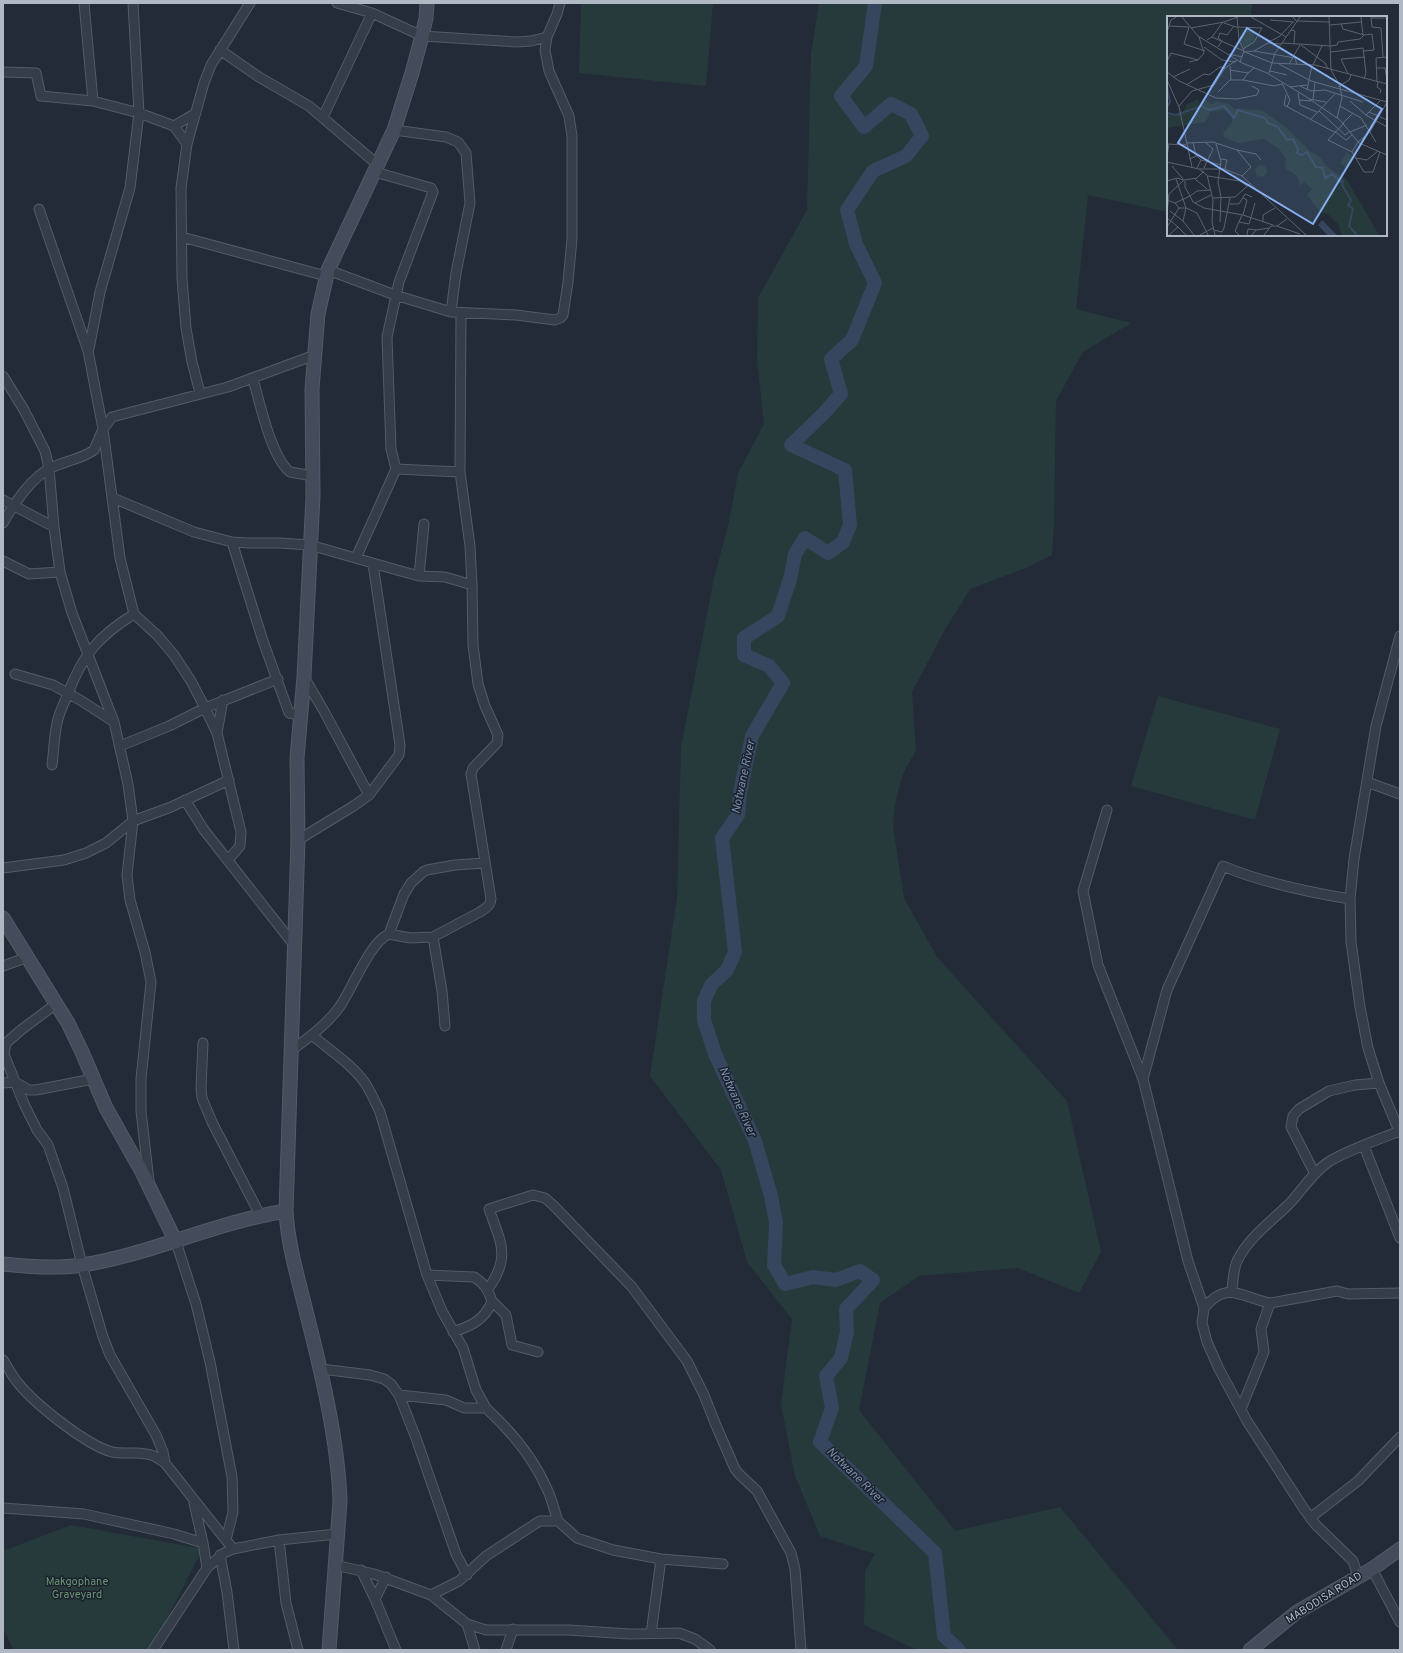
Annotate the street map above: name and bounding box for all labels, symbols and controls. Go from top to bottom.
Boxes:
inset map [1167,16,1387,236]
water label: Notwane River [728,737,760,815]
water label: Notwane River [714,1064,760,1141]
water label: Notwane River [822,1444,889,1509]
street label: MABODISA ROAD [1283,1569,1365,1627]
park label: Makgophane Graveyard [46,1575,108,1602]

